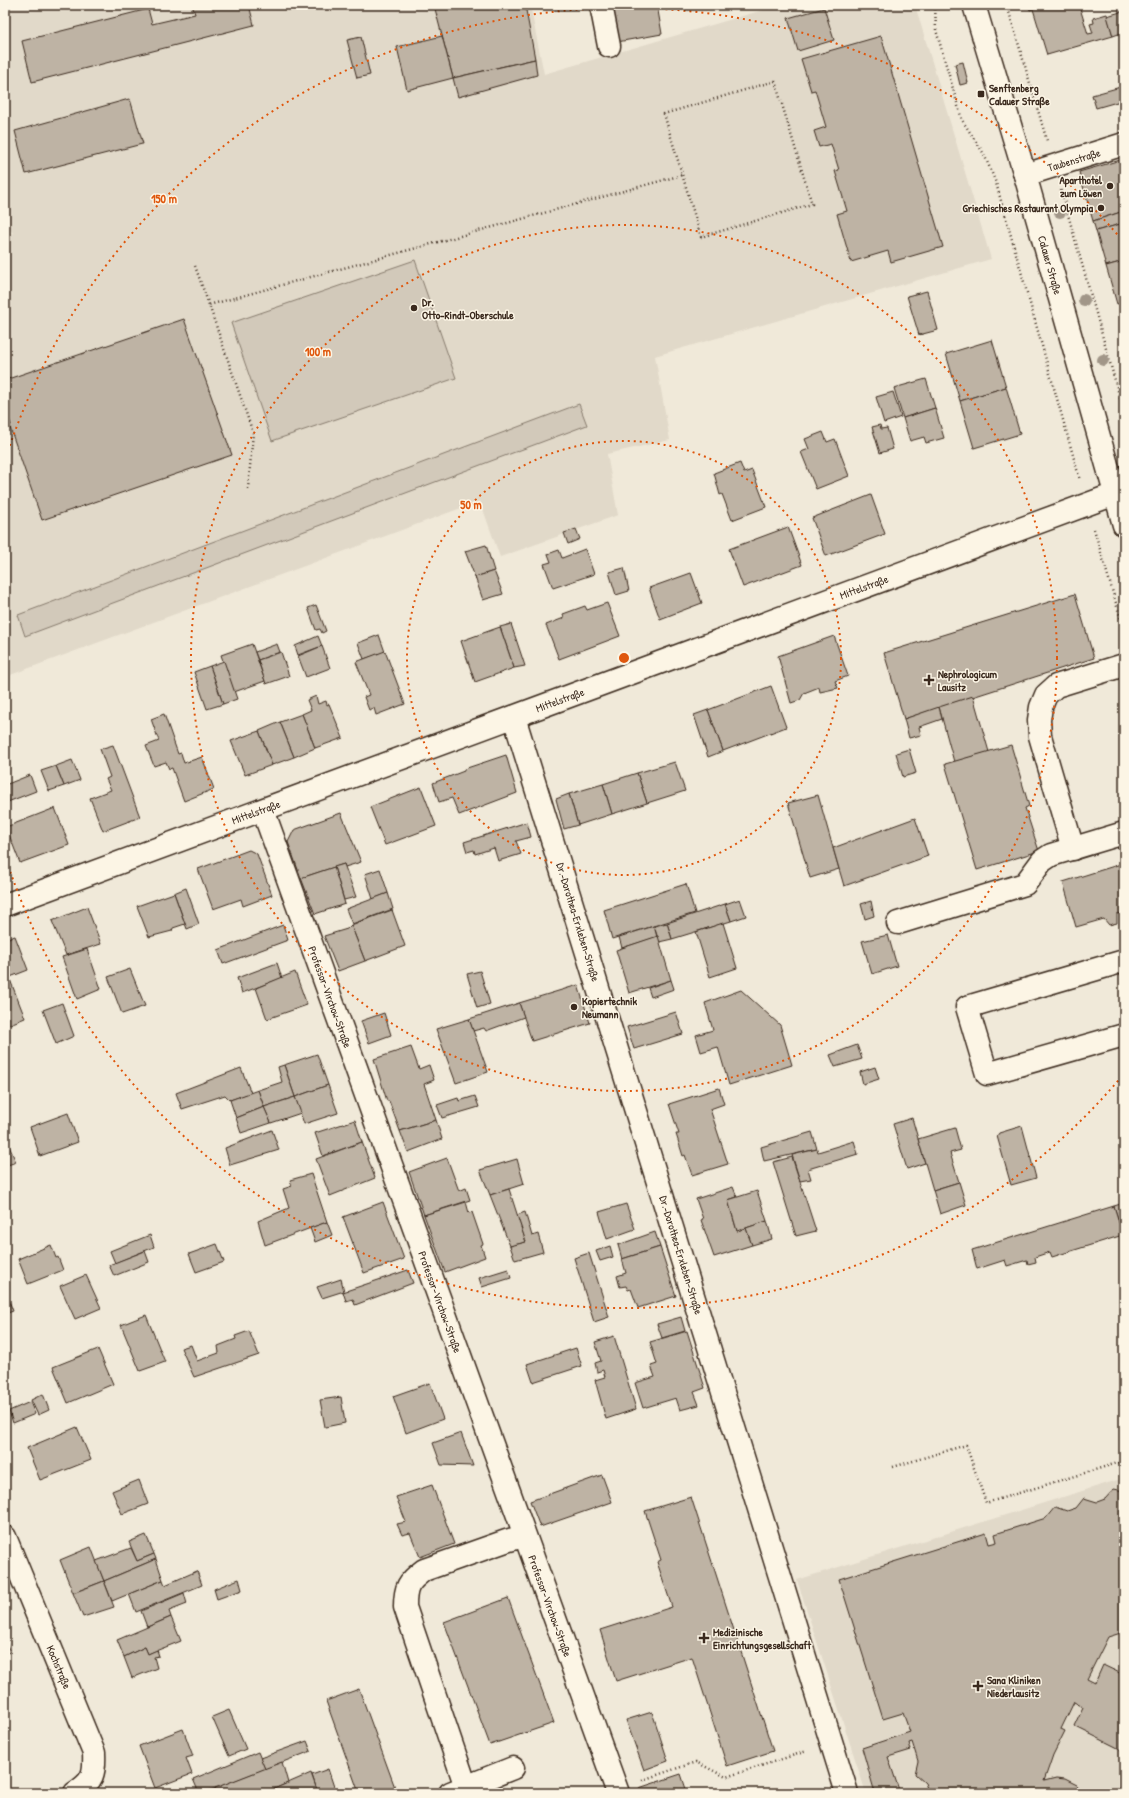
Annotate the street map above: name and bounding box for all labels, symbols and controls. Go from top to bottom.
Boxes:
place label: Senftenberg Calauer Straße [989,81,1050,109]
marker: Senftenberg Calauer Straße [976,89,986,99]
street label: Taubenstraße [1046,145,1103,175]
place label: Aparthotel zum Löwen [1059,173,1103,200]
marker: Aparthotel zum Löwen [1105,181,1115,191]
text: 150 m [151,190,177,207]
place label: Griechisches Restaurant Olympia [962,201,1094,216]
marker: Griechisches Restaurant Olympia [1096,203,1106,213]
street label: Calauer Straße [1035,234,1065,297]
place label: Dr. Otto-Rindt-Oberschule [422,295,514,322]
marker: Dr. Otto-Rindt-Oberschule [409,303,419,313]
text: 100 m [305,343,331,360]
text: 50 m [460,496,482,513]
street label: Mittelstraße [838,572,891,602]
centre of rings [617,651,631,665]
place label: Nephrologicum Lausitz [938,667,998,694]
marker: Nephrologicum Lausitz [923,674,935,686]
street label: Mittelstraße [534,685,587,715]
street label: Mittelstraße [230,797,283,827]
street label: Dr.-Dorothea-Erxleben-Straße [553,861,603,984]
street label: Professor-Virchow-Straße [305,944,355,1050]
place label: Kopiertechnik Neumann [582,994,637,1021]
marker: Kopiertechnik Neumann [569,1002,579,1012]
street label: Dr.-Dorothea-Erxleben-Straße [656,1194,706,1317]
street label: Professor-Virchow-Straße [415,1249,465,1355]
street label: Professor-Virchow-Straße [525,1553,575,1659]
place label: Medizinische Einrichtungsgesellschaft [713,1625,812,1653]
marker: Medizinische Einrichtungsgesellschaft [698,1632,710,1644]
street label: Kochstraße [44,1643,75,1691]
place label: Sana Kliniken Niederlausitz [987,1673,1041,1700]
marker: Sana Kliniken Niederlausitz [972,1680,984,1692]

